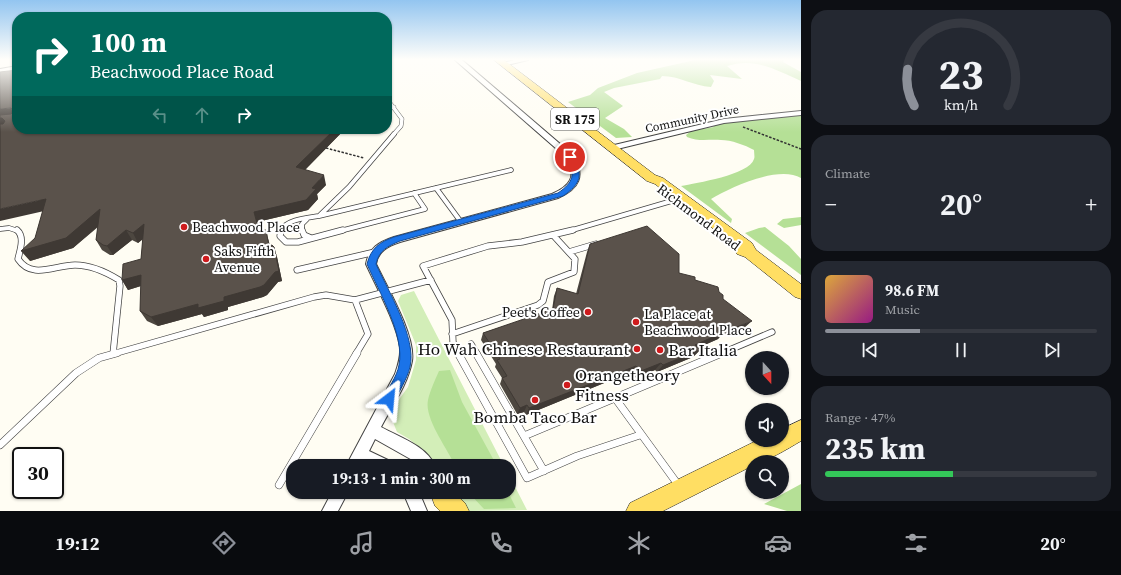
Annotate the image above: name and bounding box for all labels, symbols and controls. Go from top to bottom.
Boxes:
text: 100 m [90,23,167,61]
icon: right [24,28,76,80]
text: 23 [938,45,984,102]
text: Beachwood Place Road [90,59,274,84]
text: km/h [944,94,978,114]
street label: Community Drive [644,101,740,137]
icon: left [149,104,171,126]
icon: ahead [191,104,213,126]
icon: right [233,104,255,126]
road number: SR 175 [551,108,599,130]
pin [553,140,587,174]
icon: arrive [559,146,581,168]
text: Climate [825,165,870,182]
street label: Richmond Road [653,179,745,255]
text: 20° [940,184,982,225]
text: − [825,189,837,219]
text: + [1085,189,1097,219]
place label: Beachwood Place [192,217,300,237]
marker: Beachwood Place [179,222,189,232]
place label: Saks Fifth Avenue [214,241,275,277]
marker: Saks Fifth Avenue [201,254,211,264]
text: 98.6 FM [885,280,939,301]
text: Music [885,301,920,318]
place label: Peet's Coffee [502,302,580,322]
place label: La Place at Beachwood Place [644,304,752,340]
marker: Peet's Coffee [583,307,593,317]
marker: La Place at Beachwood Place [631,317,641,327]
place label: Ho Wah Chinese Restaurant [418,337,629,361]
place label: Bar Italia [668,338,738,362]
icon: previous [859,339,881,361]
icon: pause [950,339,972,361]
icon: next [1041,339,1063,361]
marker: Ho Wah Chinese Restaurant [632,344,642,354]
marker: Bar Italia [655,345,665,355]
north arrow [745,351,789,395]
map controls [745,351,789,499]
place label: Orangetheory Fitness [575,363,680,407]
position arrow [368,378,410,420]
marker: Orangetheory Fitness [562,380,572,390]
marker: Bomba Taco Bar [530,395,540,405]
button: sound [745,403,789,447]
place label: Bomba Taco Bar [473,405,598,429]
text: Range · 47% [825,409,896,426]
text: 235 km [825,428,925,469]
speed limit sign: 30 [12,447,64,499]
button: search [745,455,789,499]
text: 19:13 · 1 min · 300 m [332,468,471,489]
icon: directions [210,529,238,557]
icon: music [348,529,376,557]
icon: phone [487,529,515,557]
icon: climate [625,529,653,557]
icon: car [764,529,792,557]
icon: filters [902,529,930,557]
text: 19:12 [55,531,100,556]
text: 20° [1040,531,1066,556]

